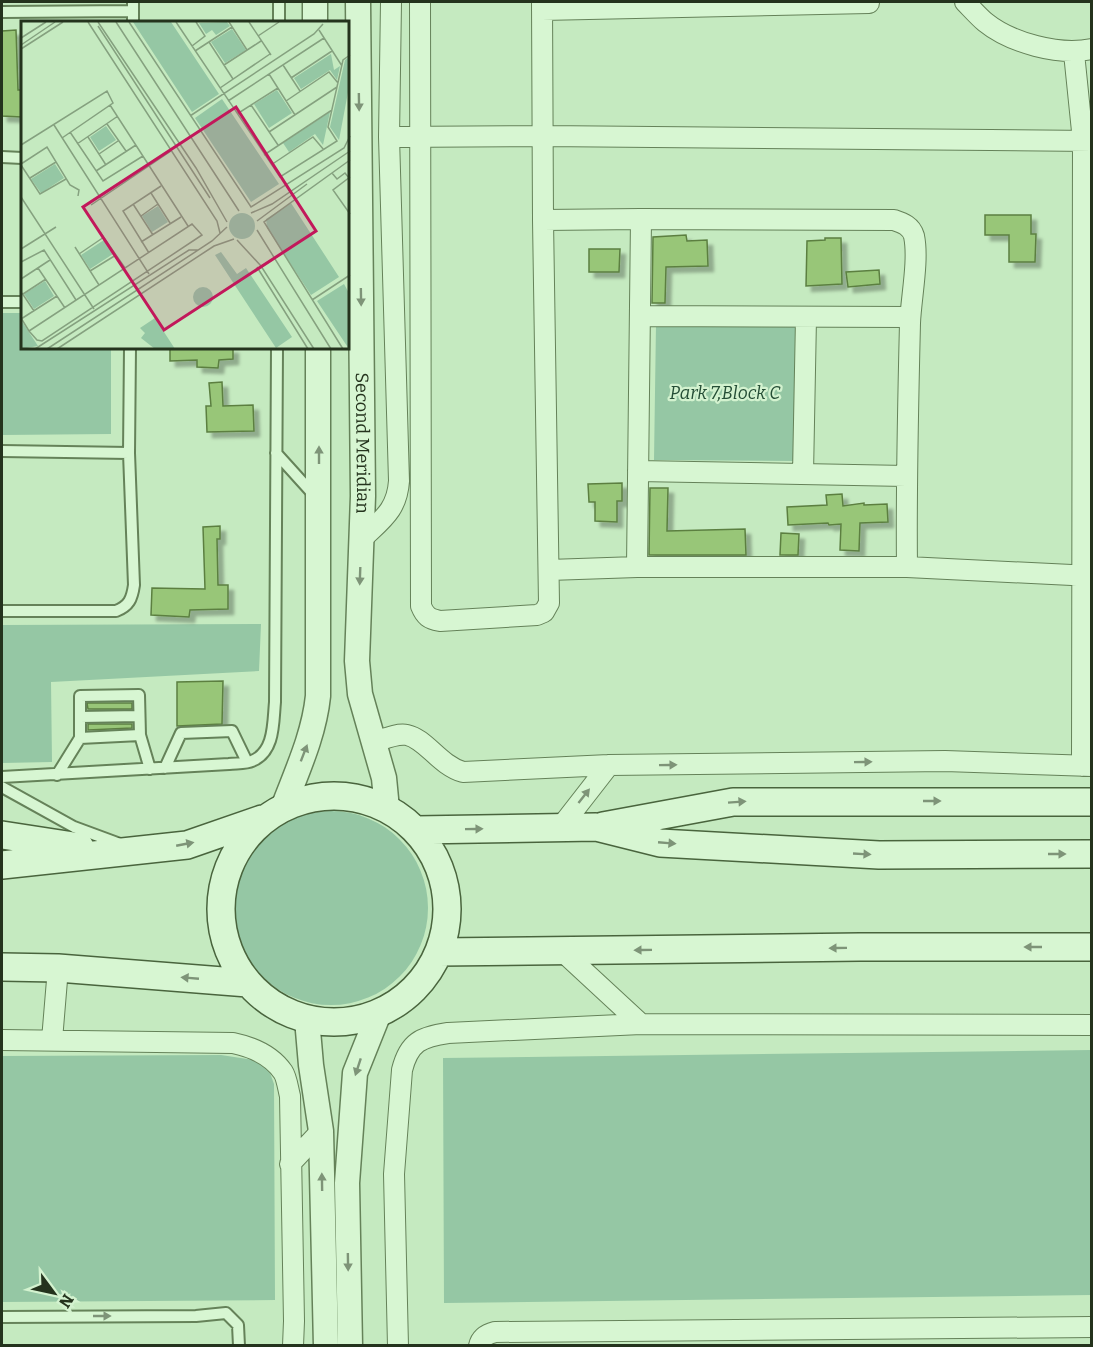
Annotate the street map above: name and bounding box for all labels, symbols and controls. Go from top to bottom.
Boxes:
inset map [21,21,350,350]
one-way arrow [354,92,364,111]
one-way arrow [356,287,366,306]
street label: Second Meridian [351,372,374,515]
park label: Park 7,Block C [669,382,781,404]
one-way arrow [314,446,324,465]
one-way arrow [355,566,364,585]
one-way arrow [300,744,309,762]
one-way arrow [853,758,872,767]
one-way arrow [658,760,677,770]
one-way arrow [577,788,590,804]
one-way arrow [922,797,941,806]
one-way arrow [727,798,746,807]
one-way arrow [465,825,484,834]
one-way arrow [658,838,677,848]
one-way arrow [175,839,194,848]
one-way arrow [853,849,872,858]
one-way arrow [1047,849,1066,859]
one-way arrow [1024,942,1043,952]
one-way arrow [829,943,848,952]
one-way arrow [634,945,653,955]
one-way arrow [180,973,199,983]
one-way arrow [353,1059,362,1077]
one-way arrow [318,1173,327,1192]
one-way arrow [344,1252,353,1271]
north arrow [24,1263,84,1323]
text: N [55,1291,77,1311]
one-way arrow [92,1311,111,1321]

